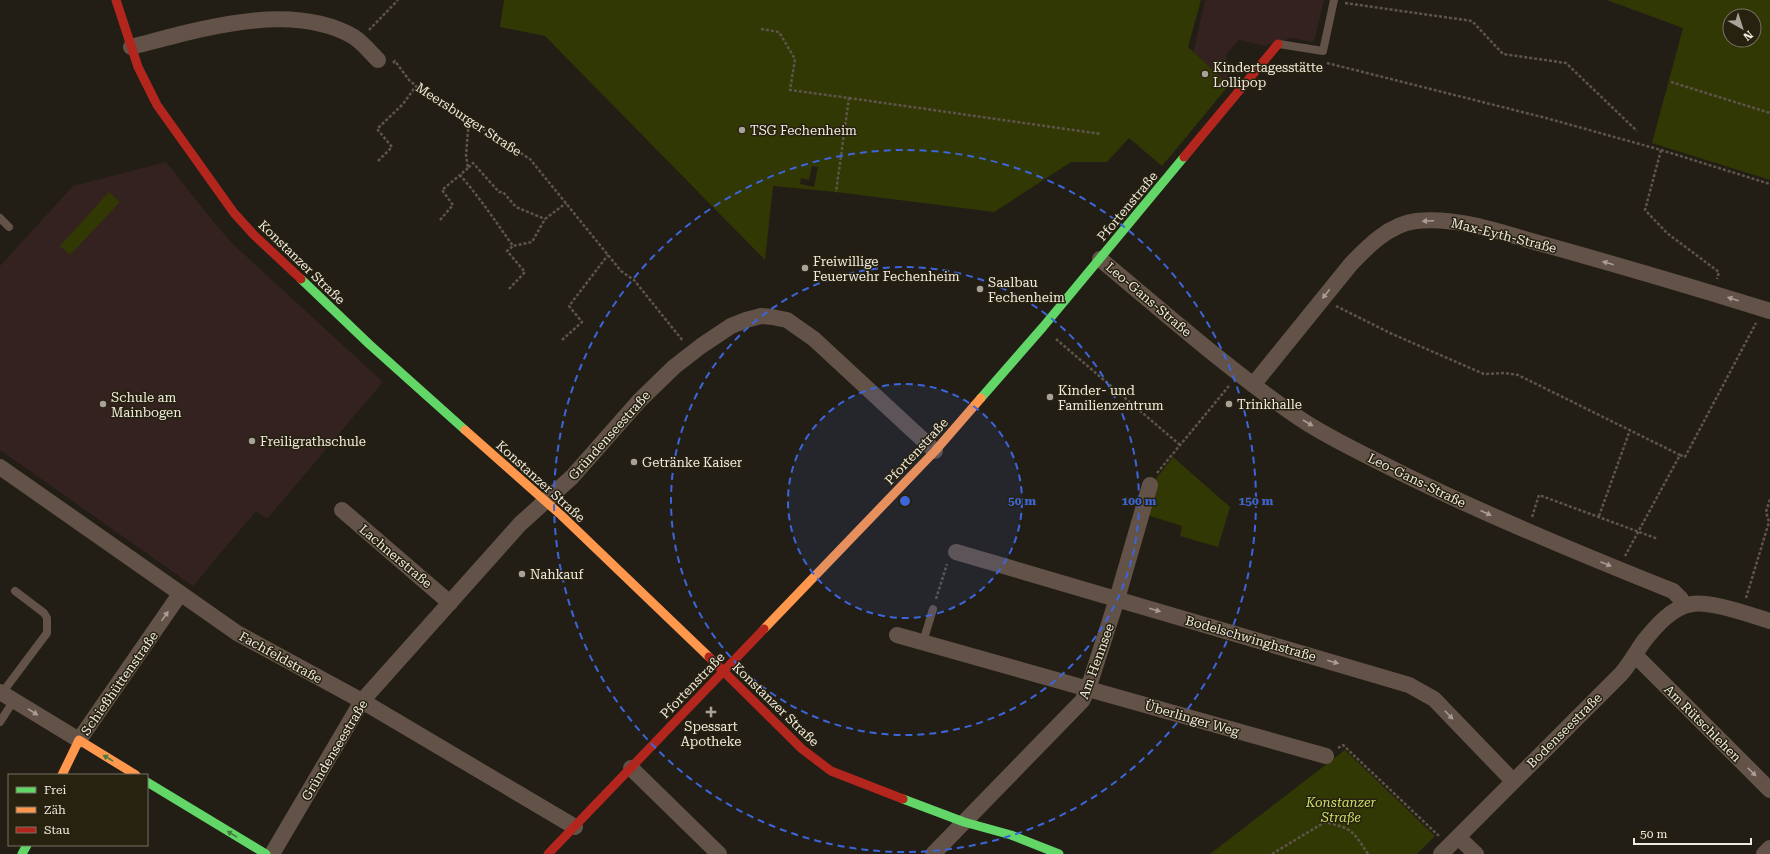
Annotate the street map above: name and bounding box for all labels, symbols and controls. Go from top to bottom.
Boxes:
north arrow [1722,8,1762,48]
text: N [1740,28,1755,43]
place label: Kindertagesstätte Lollipop [1213,60,1323,90]
marker: Kindertagesstätte Lollipop [1200,69,1210,79]
street label: Meersburger Straße [413,80,524,159]
place label: TSG Fechenheim [750,123,857,138]
marker: TSG Fechenheim [737,125,747,135]
street label: Pfortenstraße [1094,169,1161,244]
street label: Max-Eyth-Straße [1450,215,1558,256]
street label: Konstanzer Straße [255,217,348,307]
one-way arrow [1422,217,1434,224]
place label: Freiwillige Feuerwehr Fechenheim [813,254,960,284]
street label: Leo-Gans-Straße [1103,259,1195,340]
one-way arrow [1602,260,1614,266]
marker: Freiwillige Feuerwehr Fechenheim [800,263,810,273]
place label: Saalbau Fechenheim [988,275,1065,305]
marker: Saalbau Fechenheim [975,284,985,294]
one-way arrow [1322,289,1331,300]
one-way arrow [1726,296,1738,302]
place label: Kinder- und Familienzentrum [1058,383,1164,413]
street label: Gründenseestraße [565,388,653,483]
place label: Schule am Mainbogen [111,390,182,420]
marker: Kinder- und Familienzentrum [1045,392,1055,402]
place label: Trinkhalle [1237,397,1302,412]
marker: Schule am Mainbogen [98,399,108,409]
marker: Trinkhalle [1224,399,1234,409]
street label: Pfortenstraße [882,415,951,488]
one-way arrow [1302,419,1314,426]
place label: Freiligrathschule [260,434,366,449]
marker: Freiligrathschule [247,436,257,446]
street label: Konstanzer Straße [493,438,588,525]
street label: Leo-Gans-Straße [1365,450,1468,511]
place label: Getränke Kaiser [642,455,743,470]
marker: Getränke Kaiser [629,457,639,467]
centre of rings [898,494,912,508]
text: 50 m [1008,494,1036,508]
text: 100 m [1122,494,1157,508]
text: 150 m [1239,494,1274,508]
one-way arrow [1481,510,1492,516]
street label: Lachnerstraße [356,522,435,591]
one-way arrow [1600,561,1611,567]
place label: Nahkauf [530,567,584,582]
marker: Nahkauf [517,569,527,579]
one-way arrow [1149,607,1161,613]
one-way arrow [161,611,169,621]
street label: Bodelschwinghstraße [1184,613,1318,664]
street label: Am Hennsee [1076,621,1117,701]
street label: Schießhüttenstraße [78,628,161,738]
street label: Fachfeldstraße [237,628,325,686]
street label: Pfortenstraße [657,649,728,721]
street label: Konstanzer Straße [729,659,822,749]
one-way arrow [1328,659,1340,665]
street label: Am Rütschlehen [1661,682,1745,765]
street label: Bodenseestraße [1524,690,1605,771]
street label: Gründenseestraße [298,697,370,803]
street label: Überlinger Weg [1143,697,1242,739]
marker: Spessart Apotheke [706,707,716,717]
one-way arrow [27,709,39,716]
one-way arrow [1444,710,1454,720]
place label: Spessart Apotheke [681,719,741,749]
one-way arrow [102,754,114,761]
one-way arrow [1747,767,1757,777]
legend [8,774,148,846]
text: Frei [44,783,66,797]
park label: Konstanzer Straße [1305,795,1377,825]
text: Zäh [44,803,66,817]
scale bar [1634,820,1751,846]
text: Stau [44,823,70,837]
text: 50 m [1640,827,1667,841]
one-way arrow [226,830,238,837]

